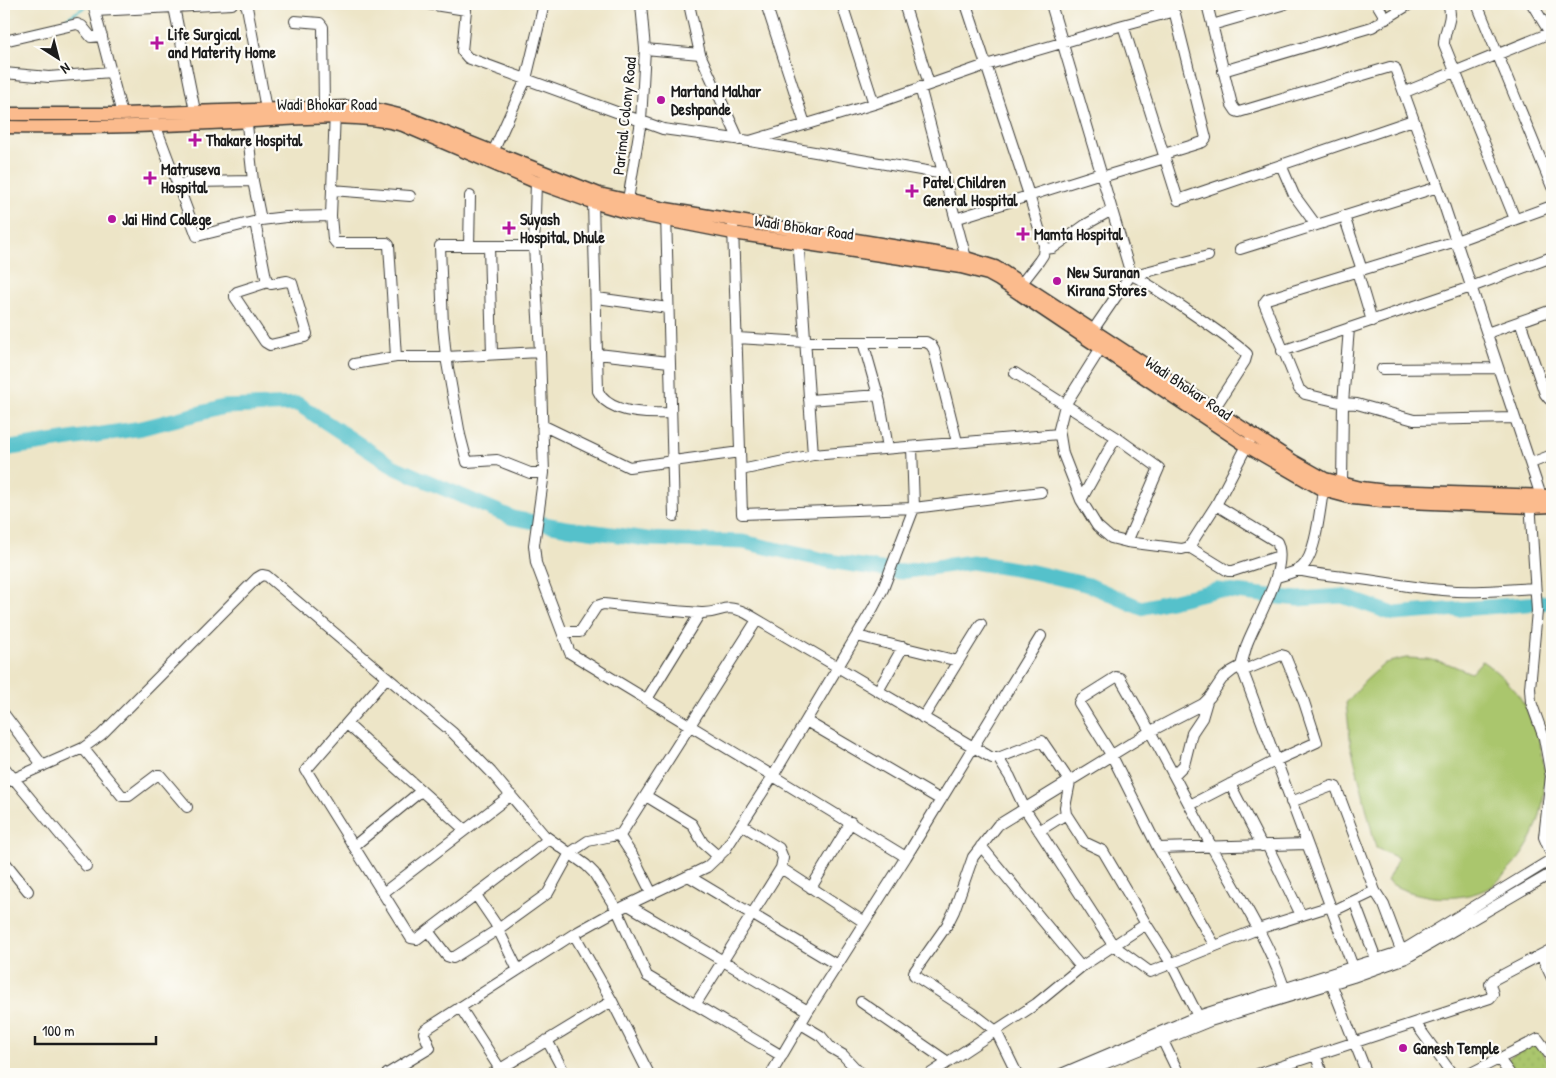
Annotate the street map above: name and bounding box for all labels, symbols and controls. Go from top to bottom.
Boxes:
place label: Life Surgical and Materity Home [168,23,277,64]
north arrow [32,32,82,82]
marker: Life Surgical and Materity Home [150,36,164,50]
street label: Parimal Colony Road [607,56,641,176]
text: N [57,59,75,79]
place label: Martand Malhar Deshpande [671,80,762,121]
street label: Wadi Bhokar Road [277,93,377,115]
marker: Martand Malhar Deshpande [655,94,667,106]
place label: Thakare Hospital [205,129,303,152]
marker: Thakare Hospital [188,133,202,147]
place label: Matruseva Hospital [161,158,221,199]
marker: Matruseva Hospital [143,171,157,185]
place label: Patel Children General Hospital [923,171,1018,212]
marker: Patel Children General Hospital [905,184,919,198]
place label: Jai Hind College [122,208,212,231]
place label: Suyash Hospital, Dhule [520,208,605,249]
street label: Wadi Bhokar Road [753,209,855,245]
marker: Jai Hind College [106,213,118,225]
marker: Suyash Hospital, Dhule [502,221,516,235]
place label: Mamta Hospital [1034,223,1123,246]
marker: Mamta Hospital [1016,227,1030,241]
place label: New Suranan Kirana Stores [1067,261,1147,301]
marker: New Suranan Kirana Stores [1051,275,1063,287]
street label: Wadi Bhokar Road [1141,351,1237,425]
scale bar [35,1013,156,1045]
text: 100 m [42,1020,75,1041]
place label: Ganesh Temple [1413,1037,1500,1060]
marker: Ganesh Temple [1397,1042,1409,1054]

